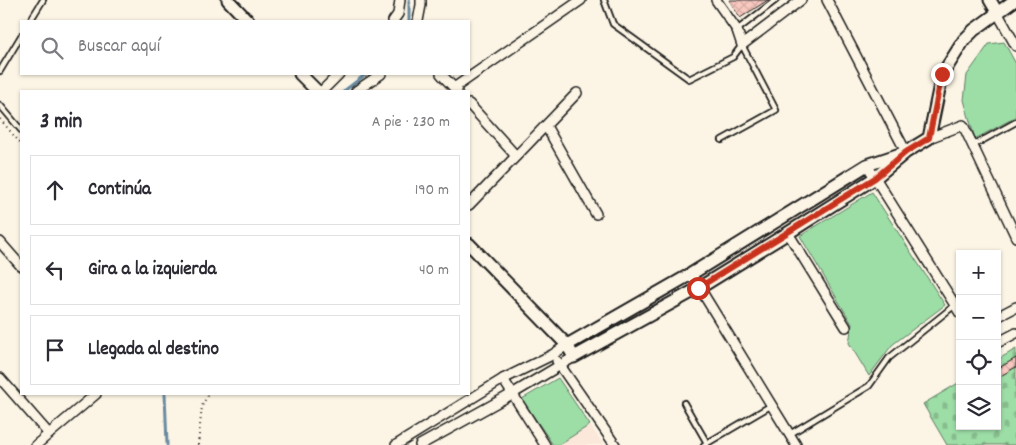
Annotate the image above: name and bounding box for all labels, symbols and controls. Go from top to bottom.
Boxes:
search box [20,20,470,75]
icon: search [38,34,66,62]
text: Buscar aquí [78,34,160,61]
route end [931,63,954,86]
text: 3 min [40,108,82,138]
text: A pie · 230 m [372,111,450,134]
icon: ahead [41,176,69,204]
text: Continúa [88,177,151,204]
text: 190 m [415,179,449,202]
map controls [956,250,1001,430]
button: + [956,250,1001,295]
icon: left [41,256,69,284]
text: Gira a la izquierda [88,257,216,284]
text: 40 m [419,259,449,282]
route start [687,277,710,300]
button: − [956,295,1001,340]
icon: arrive [41,336,69,364]
text: Llegada al destino [88,337,219,364]
button: locate [956,340,1001,385]
button: layers [956,385,1001,430]

